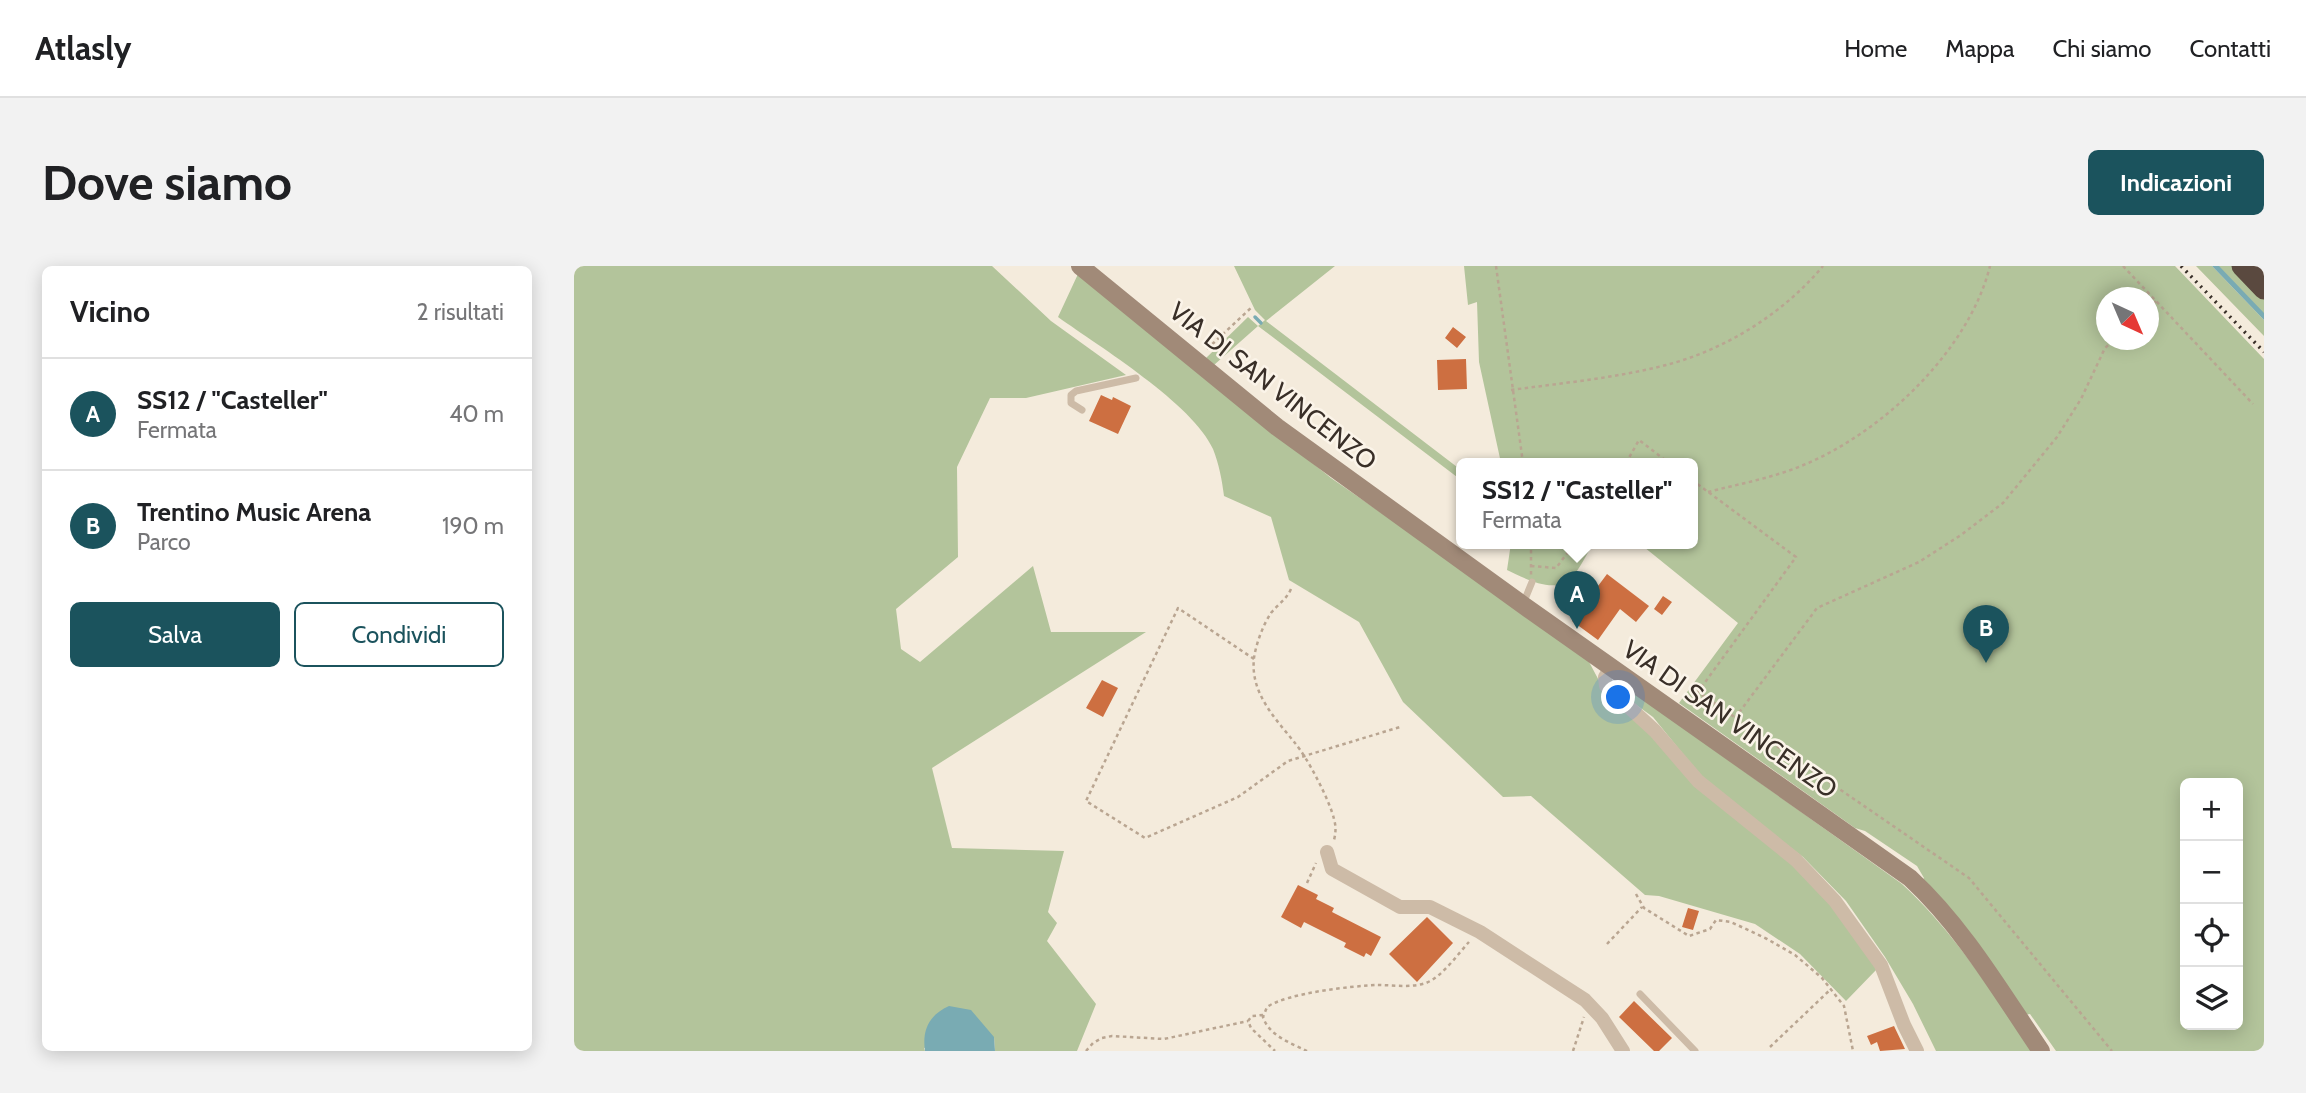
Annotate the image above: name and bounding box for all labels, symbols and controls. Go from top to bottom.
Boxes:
text: Atlasly [35,28,132,68]
text: Home [1844,34,1907,63]
text: Mappa [1945,34,2014,63]
text: Chi siamo [2052,34,2151,63]
text: Contatti [2189,34,2271,63]
button: Indicazioni [2088,150,2264,215]
text: Dove siamo [42,153,292,212]
north arrow [2096,287,2159,350]
text: Vicino [70,293,150,330]
street label: VIA DI SAN VINCENZO [1163,295,1383,477]
text: 2 risultati [417,298,504,326]
text: SS12 / "Casteller" [137,384,328,416]
text: A [86,400,100,428]
text: 40 m [449,400,504,428]
text: Fermata [137,416,217,444]
popup [1456,458,1698,549]
text: SS12 / "Casteller" [1482,474,1672,506]
text: Trentino Music Arena [137,496,371,528]
text: Fermata [1482,506,1562,534]
text: B [86,512,100,540]
text: 190 m [442,512,504,540]
text: Parco [137,528,191,556]
pin: A [1554,571,1600,629]
button: Salva [70,602,280,667]
button: Condividi [294,602,504,667]
pin: B [1963,605,2009,663]
street label: VIA DI SAN VINCENZO [1617,633,1843,805]
your location [1601,680,1635,714]
map controls [2180,778,2243,1030]
button: + [2180,778,2243,841]
button: − [2180,841,2243,904]
button: locate [2180,904,2243,967]
button: layers [2180,967,2243,1030]

